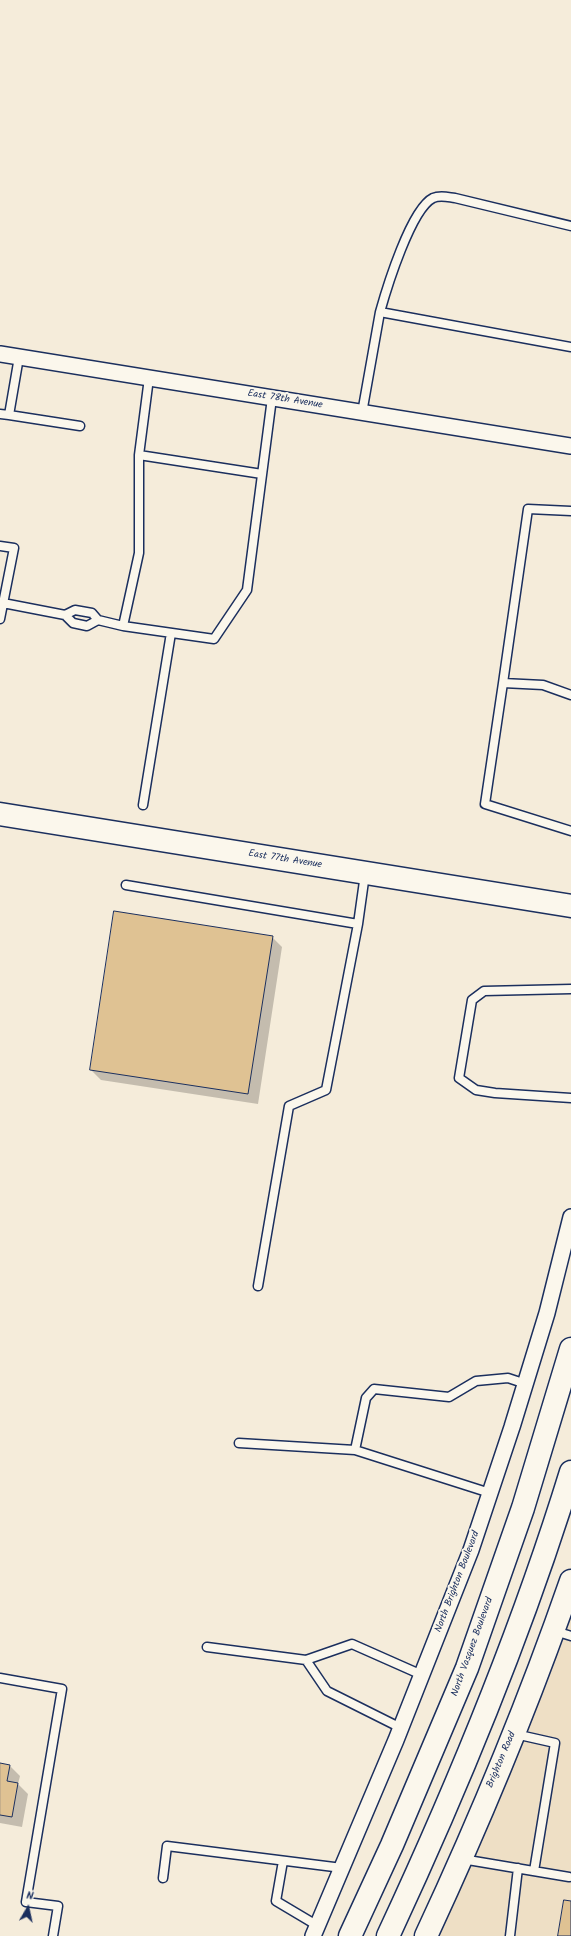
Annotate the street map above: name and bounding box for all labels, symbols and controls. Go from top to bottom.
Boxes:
street label: East 78th Avenue [247,388,323,412]
street label: East 77th Avenue [247,848,323,872]
street label: North Brighton Boulevard [433,1530,483,1634]
street label: North Vasquez Boulevard [449,1596,497,1698]
street label: Brighton Road [485,1730,519,1790]
text: N [25,1887,35,1906]
north arrow [8,1888,48,1928]

